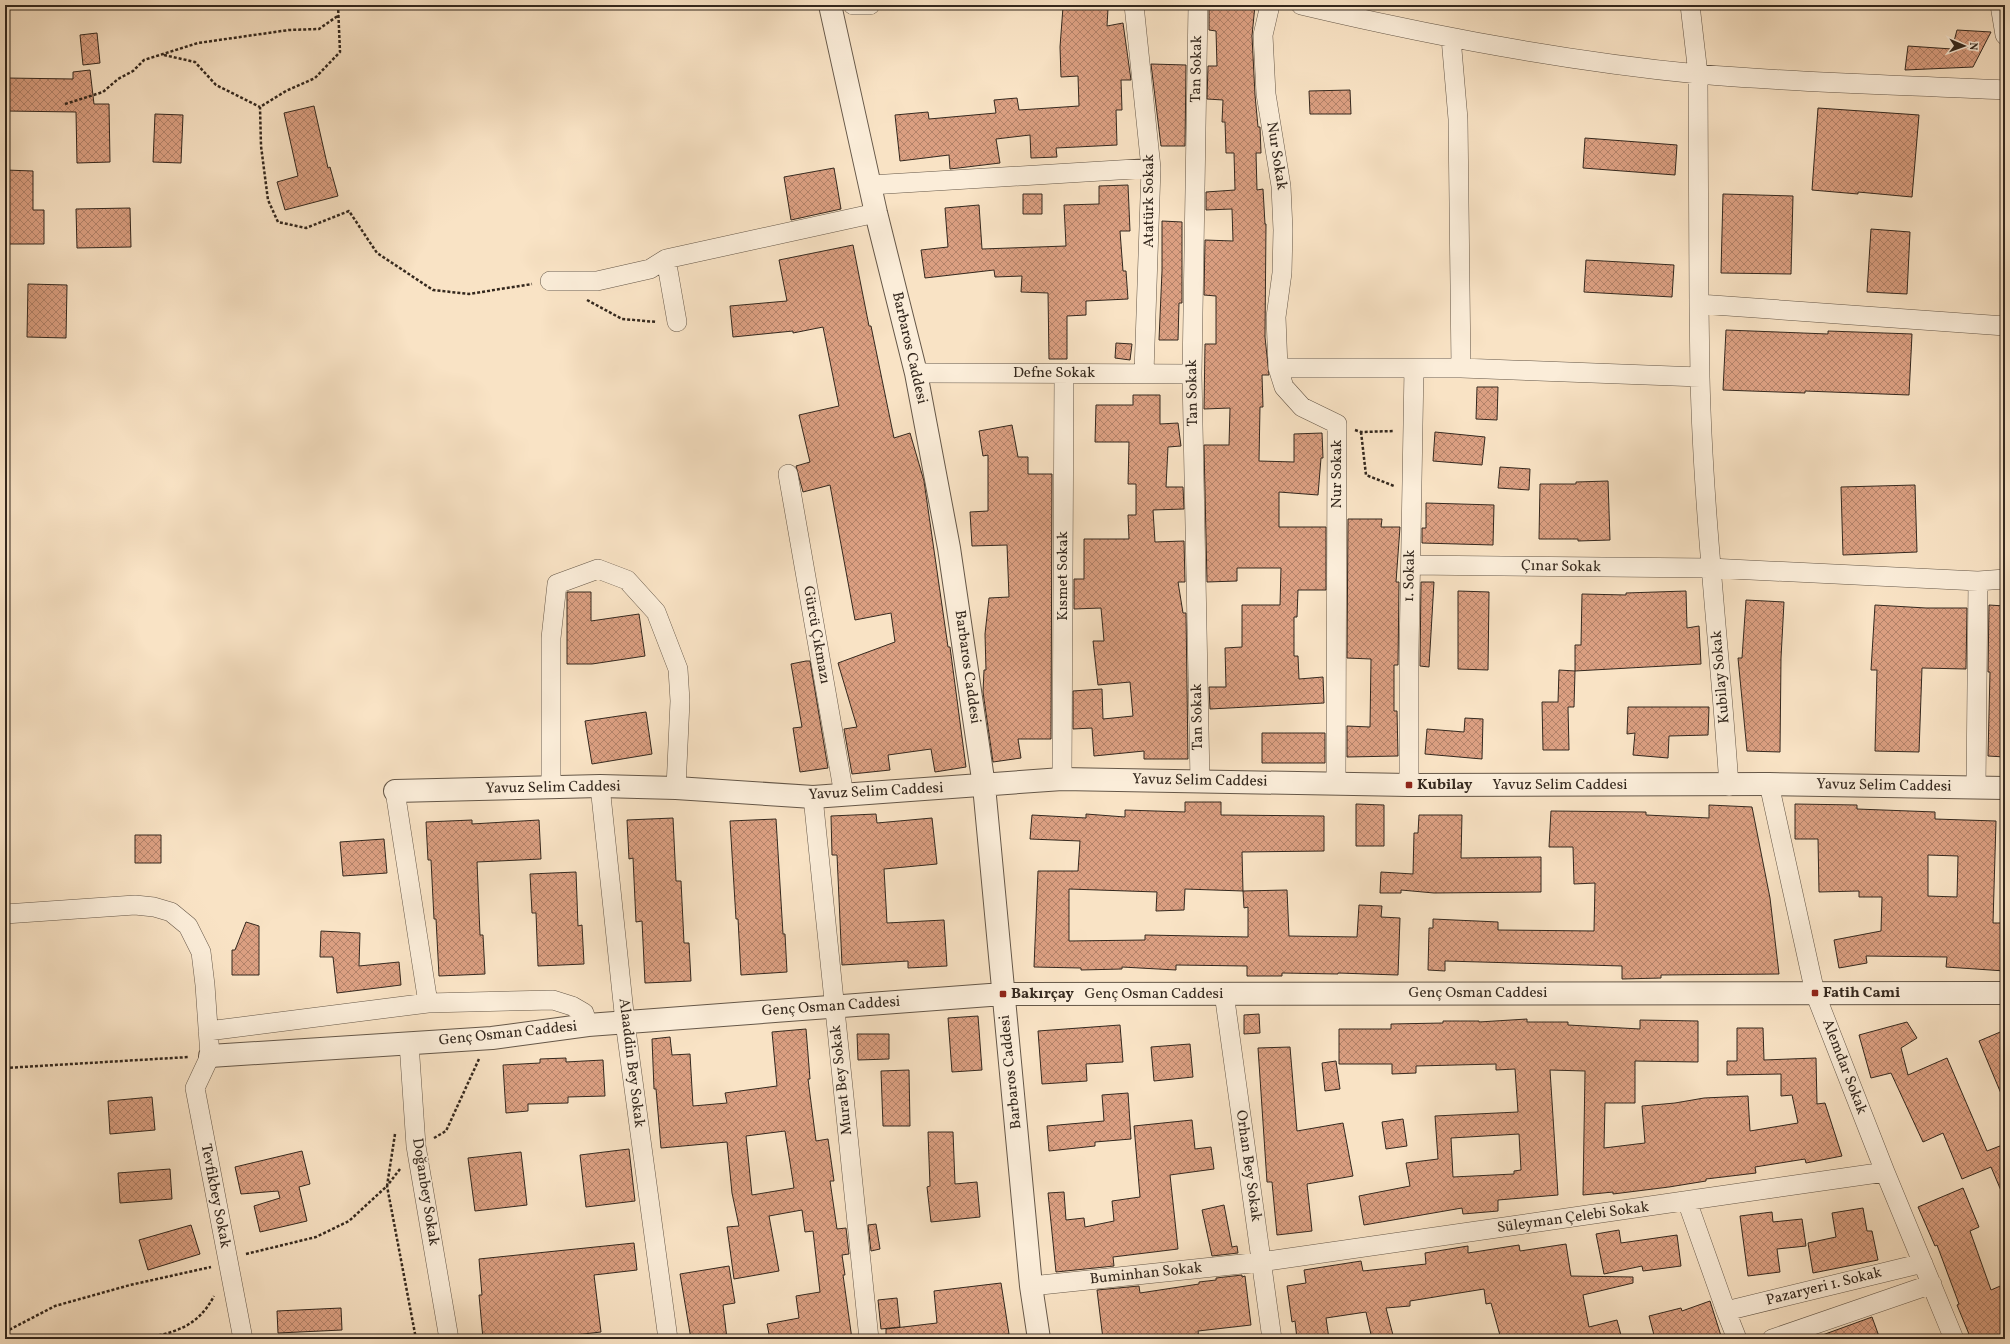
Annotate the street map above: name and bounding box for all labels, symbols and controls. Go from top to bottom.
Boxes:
north arrow [1944,26,1984,66]
street label: Tan Sokak [1186,35,1208,103]
text: N [1965,42,1980,51]
street label: Nur Sokak [1260,120,1292,192]
street label: Atatürk Sokak [1139,154,1160,248]
street label: Barbaros Caddesi [886,290,932,406]
street label: Tan Sokak [1182,359,1204,427]
street label: Defne Sokak [1013,363,1095,384]
street label: Nur Sokak [1327,440,1348,508]
street label: Kısmet Sokak [1053,531,1074,621]
street label: 1. Sokak [1399,550,1421,602]
street label: Çınar Sokak [1521,556,1601,578]
street label: Gürcü Çıkmazı [797,584,835,686]
street label: Barbaros Caddesi [949,609,985,725]
street label: Kubilay Sokak [1706,630,1736,724]
street label: Tan Sokak [1187,683,1209,751]
street label: Yavuz Selim Caddesi [1132,769,1268,793]
street label: Yavuz Selim Caddesi [1816,774,1952,798]
place label: Kubilay [1417,775,1473,796]
street label: Yavuz Selim Caddesi [1492,775,1628,796]
street label: Yavuz Selim Caddesi [485,776,621,800]
street label: Yavuz Selim Caddesi [808,778,944,806]
marker: Kubilay [1404,780,1414,790]
street label: Genç Osman Caddesi [1408,983,1548,1004]
place label: Fatih Cami [1823,983,1900,1004]
place label: Bakırçay [1011,984,1074,1005]
street label: Genç Osman Caddesi [1084,984,1224,1005]
marker: Fatih Cami [1810,988,1820,998]
marker: Bakırçay [998,989,1008,999]
street label: Genç Osman Caddesi [761,992,901,1022]
street label: Alaaddin Bey Sokak [613,997,649,1129]
street label: Barbaros Caddesi [995,1014,1027,1130]
street label: Genç Osman Caddesi [438,1016,578,1052]
street label: Alemdar Sokak [1816,1016,1872,1118]
street label: Murat Bey Sokak [826,1024,858,1136]
street label: Orhan Bey Sokak [1230,1109,1266,1223]
street label: Doğanbey Sokak [406,1137,444,1247]
street label: Tevfikbey Sokak [195,1142,235,1250]
street label: Süleyman Çelebi Sokak [1496,1197,1650,1239]
street label: Buminhan Sokak [1089,1258,1203,1290]
street label: Pazaryeri 1. Sokak [1764,1262,1884,1312]

